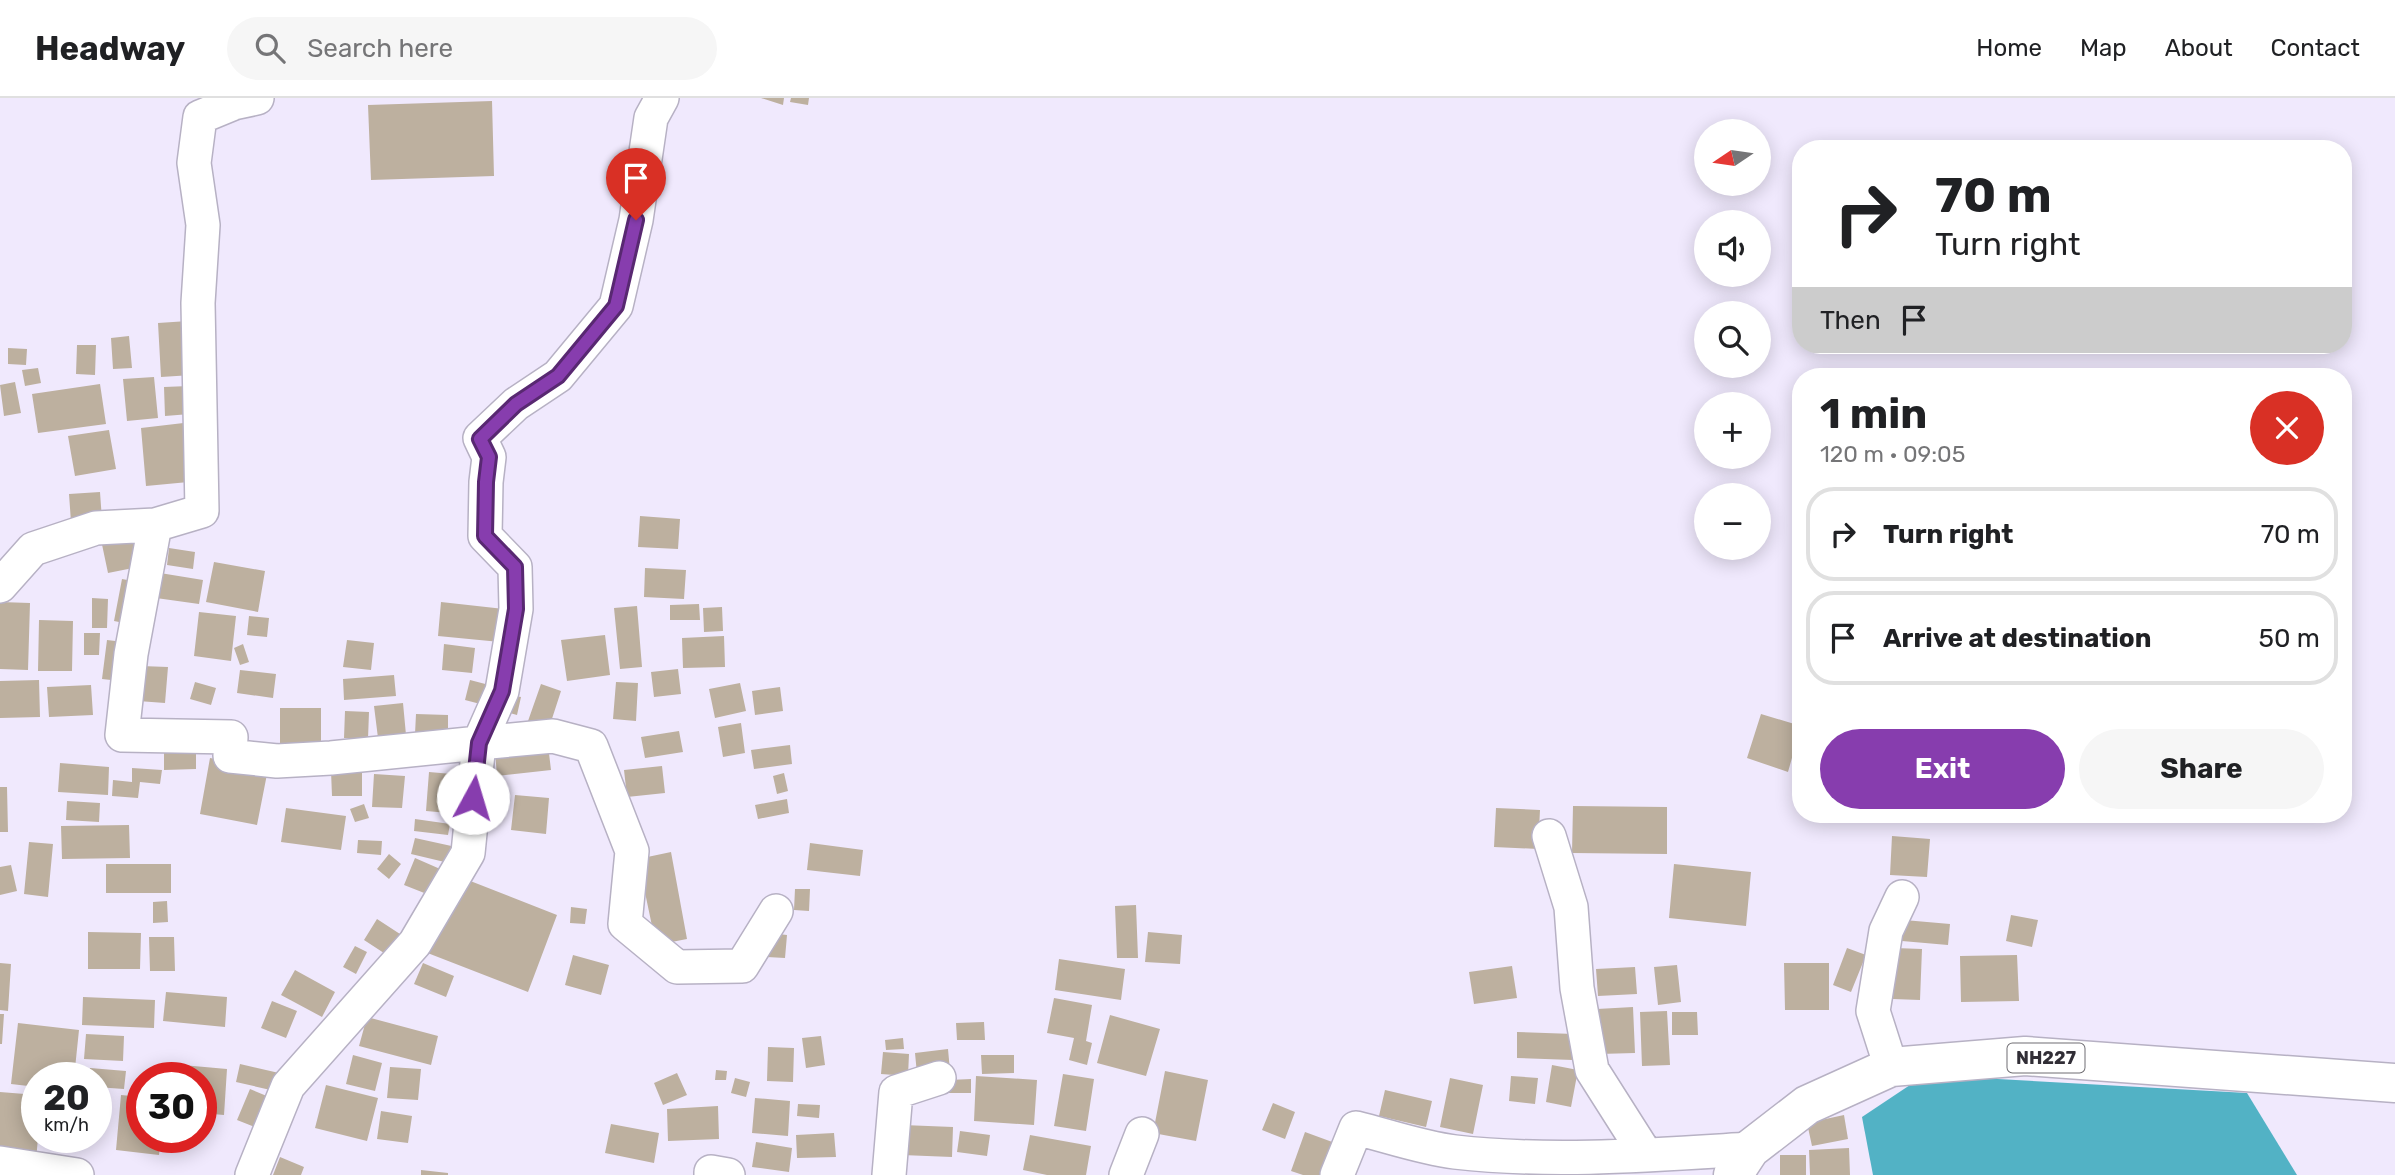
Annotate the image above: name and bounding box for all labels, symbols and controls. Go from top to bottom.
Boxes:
search box [227,17,717,80]
text: Headway [35,29,185,68]
icon: search [251,29,289,67]
text: Search here [307,33,453,64]
text: Home [1976,34,2042,62]
text: Map [2080,34,2127,62]
text: About [2165,34,2233,62]
text: Contact [2271,34,2360,62]
north arrow [1694,119,1771,196]
map controls [1694,119,1771,560]
pin [606,148,666,220]
icon: arrive [617,159,655,197]
text: 70 m [1935,166,2052,224]
icon: right [1820,168,1911,259]
button: sound [1694,210,1771,287]
text: Turn right [1935,225,2080,263]
button: search [1694,301,1771,378]
icon: arrive [1895,301,1933,339]
text: Then [1820,305,1881,336]
text: 1 min [1820,389,1927,439]
button: close [2250,391,2324,465]
button: + [1694,392,1771,469]
text: 120 m · 09:05 [1820,440,1965,468]
button: − [1694,483,1771,560]
icon: right [1824,515,1862,553]
text: Turn right [1883,519,2013,550]
text: 70 m [2261,519,2320,550]
icon: arrive [1824,619,1862,657]
text: Arrive at destination [1883,623,2151,654]
text: 50 m [2259,623,2320,654]
button: Exit [1820,729,2065,809]
button: Share [2079,729,2324,809]
position arrow [436,761,510,835]
road number: NH227 [2008,1043,2084,1072]
speed limit sign: 30 [126,1062,217,1153]
text: 20 [43,1077,90,1119]
text: km/h [44,1114,89,1136]

